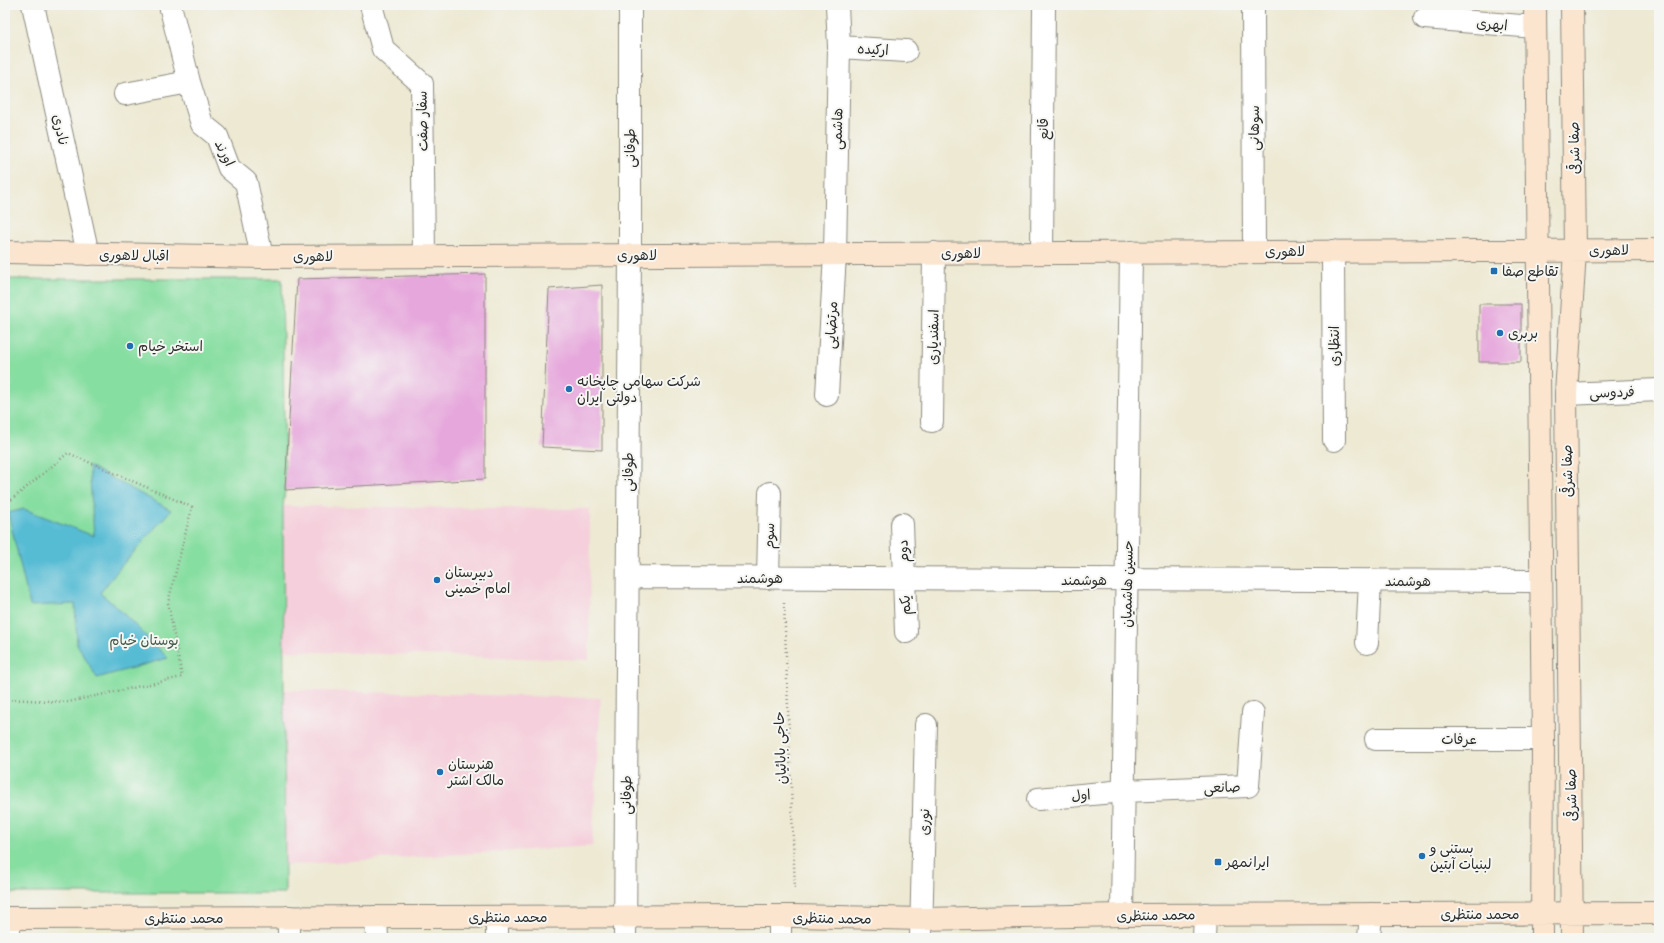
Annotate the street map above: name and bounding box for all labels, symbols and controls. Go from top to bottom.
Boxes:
street label: ابهری [1476,15,1508,34]
street label: ارکیده [857,40,889,59]
street label: سفار صفت [413,90,432,152]
street label: سوهانی [1246,105,1263,151]
street label: هاشمی [829,108,846,150]
street label: نادری [49,113,72,147]
street label: قانع [1035,118,1054,140]
street label: صفا شرقی [1566,121,1583,175]
street label: طوفانی [622,128,639,168]
street label: اورند [211,137,238,169]
street label: لاهوری [1589,242,1629,259]
street label: لاهوری [1265,243,1305,260]
street label: لاهوری [941,245,981,262]
street label: اقبال لاهوری [99,246,169,265]
street label: لاهوری [617,247,657,264]
street label: لاهوری [293,248,333,265]
place label: تقاطع صفا [1502,263,1559,282]
marker: تقاطع صفا [1489,266,1499,276]
street label: مرتضایی [822,301,841,349]
street label: اسفندیاری [925,309,942,365]
place label: بربری [1508,325,1538,342]
street label: انتظاری [1326,326,1343,366]
marker: بربری [1495,328,1505,338]
place label: استخر خیام [138,338,203,357]
marker: استخر خیام [125,341,135,351]
place label: شرکت سهامی چاپخانه دولتی ایران [577,373,701,406]
street label: فردوسی [1589,383,1635,402]
marker: شرکت سهامی چاپخانه دولتی ایران [564,384,574,394]
street label: صفا شرقی [1559,444,1576,498]
street label: طوفانی [620,452,637,492]
street label: سوم [761,523,781,549]
street label: دوم [895,539,914,563]
street label: حسین هاشمیان [1118,540,1137,628]
place label: دبیرستان امام خمینی [445,564,511,599]
street label: هوشمند [737,570,783,587]
street label: هوشمند [1061,572,1107,589]
street label: هوشمند [1385,573,1431,590]
marker: دبیرستان امام خمینی [432,575,442,585]
street label: یکم [897,595,916,615]
park label: بوستان خیام [109,632,179,651]
street label: حاجی بابائیان [771,711,790,785]
street label: عرفات [1441,731,1477,748]
place label: هنرستان مالک اشتر [447,756,504,789]
marker: هنرستان مالک اشتر [435,767,445,777]
street label: صفا شرقی [1563,768,1580,822]
street label: طوفانی [618,775,635,815]
street label: صانعی [1203,778,1241,797]
street label: اول [1071,786,1091,805]
street label: نوری [916,808,933,836]
place label: بستنی و لبنیات آبتین [1429,840,1491,873]
marker: بستنی و لبنیات آبتین [1417,851,1427,861]
place label: ایرانمهر [1225,854,1269,871]
marker: ایرانمهر [1213,857,1223,867]
street label: محمد منتظری [1116,906,1196,925]
street label: محمد منتظری [1441,906,1519,923]
street label: محمد منتظری [469,909,547,926]
street label: محمد منتظری [792,909,872,928]
street label: محمد منتظری [145,910,223,927]

